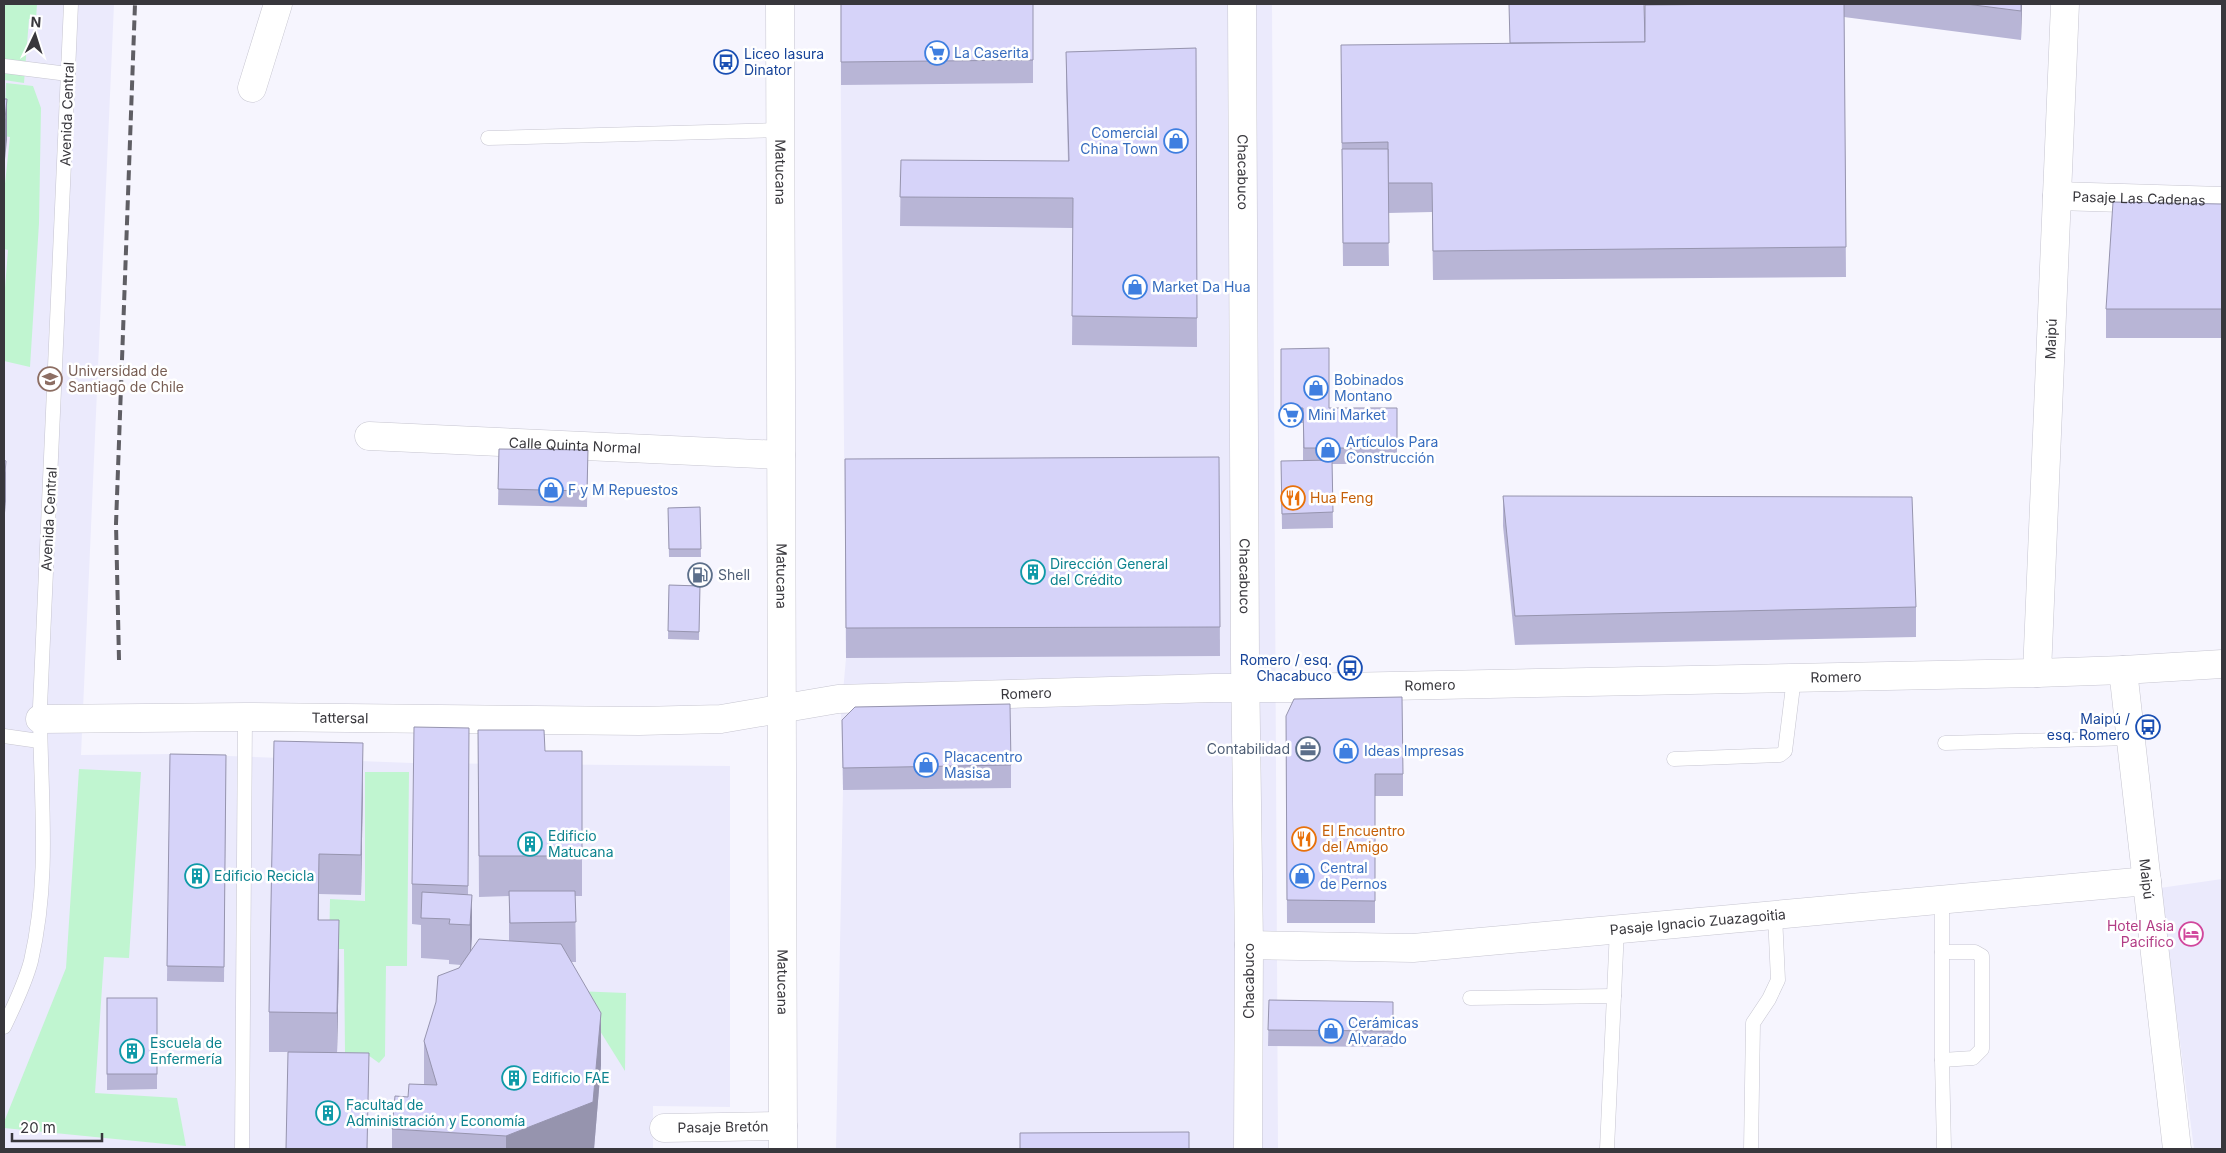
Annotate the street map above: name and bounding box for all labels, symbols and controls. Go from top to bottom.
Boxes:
north arrow [10,10,60,60]
text: N [30,13,42,30]
supermarket icon: La Caserita [924,40,950,66]
place label: La Caserita [954,44,1029,61]
place label: Liceo Iasura Dinator [744,45,824,78]
bus stop icon: Liceo Iasura Dinator [713,49,739,75]
street label: Avenida Central [56,62,77,166]
place label: Comercial China Town [1080,124,1158,157]
shop icon: Comercial China Town [1163,128,1189,154]
street label: Chacabuco [1235,134,1252,210]
street label: Matucana [772,139,790,205]
street label: Pasaje Las Cadenas [2072,187,2206,208]
shop icon: Market Da Hua [1122,274,1148,300]
place label: Market Da Hua [1152,278,1251,295]
street label: Maipú [2041,318,2060,360]
place label: Universidad de Santiago de Chile [68,362,184,395]
school or university icon: Universidad de Santiago de Chile [37,366,63,392]
place label: Bobinados Montano [1334,371,1404,404]
shop icon: Bobinados Montano [1303,375,1329,401]
supermarket icon: Mini Market [1278,402,1304,428]
place label: Mini Market [1308,406,1386,423]
street label: Calle Quinta Normal [508,433,641,457]
place label: Artículos Para Construcción [1346,433,1438,466]
shop icon: Artículos Para Construcción [1315,437,1341,463]
street label: Avenida Central [37,466,60,571]
shop icon: F y M Repuestos [538,477,564,503]
place label: F y M Repuestos [568,481,678,498]
restaurant icon: Hua Feng [1280,485,1306,511]
place label: Hua Feng [1310,489,1373,506]
street label: Chacabuco [1236,538,1254,614]
street label: Matucana [773,543,791,609]
place label: Dirección General del Crédito [1050,555,1168,588]
building icon: Dirección General del Crédito [1020,559,1046,585]
fuel station icon: Shell [687,562,713,588]
place label: Shell [718,566,750,583]
place label: Romero / esq. Chacabuco [1240,651,1332,684]
bus stop icon: Romero / esq. Chacabuco [1337,655,1363,681]
street label: Romero [1810,668,1862,686]
street label: Romero [1404,676,1456,694]
street label: Romero [1000,684,1052,702]
street label: Tattersal [312,709,368,726]
place label: Maipú / esq. Romero [2047,710,2130,743]
bus stop icon: Maipú / esq. Romero [2135,714,2161,740]
office icon: Contabilidad [1295,736,1321,762]
shop icon: Ideas Impresas [1333,738,1359,764]
place label: Contabilidad [1207,740,1290,757]
place label: Ideas Impresas [1364,742,1464,759]
place label: Placacentro Masisa [944,748,1023,781]
shop icon: Placacentro Masisa [913,752,939,778]
place label: El Encuentro del Amigo [1322,822,1405,855]
restaurant icon: El Encuentro del Amigo [1291,826,1317,852]
place label: Edificio Matucana [548,827,614,860]
building icon: Edificio Matucana [517,831,543,857]
street label: Maipú [2136,858,2158,900]
place label: Central de Pernos [1320,859,1387,892]
building icon: Edificio Recicla [184,863,210,889]
shop icon: Central de Pernos [1289,863,1315,889]
place label: Edificio Recicla [214,867,314,884]
street label: Pasaje Ignacio Zuazagoitia [1609,905,1786,938]
place label: Hotel Asia Pacifico [2107,917,2174,950]
hotel icon: Hotel Asia Pacifico [2178,921,2204,947]
street label: Chacabuco [1240,943,1257,1019]
street label: Matucana [774,949,792,1015]
place label: Cerámicas Alvarado [1348,1014,1419,1047]
shop icon: Cerámicas Alvarado [1318,1018,1344,1044]
place label: Escuela de Enfermería [150,1034,222,1067]
building icon: Escuela de Enfermería [119,1038,145,1064]
building icon: Edificio FAE [501,1065,527,1091]
place label: Edificio FAE [532,1069,610,1086]
place label: Facultad de Administración y Economía [346,1096,525,1129]
building icon: Facultad de Administración y Economía [315,1100,341,1126]
scale bar [12,1110,102,1142]
street label: Pasaje Bretón [677,1117,769,1136]
text: 20 m [20,1118,56,1137]

